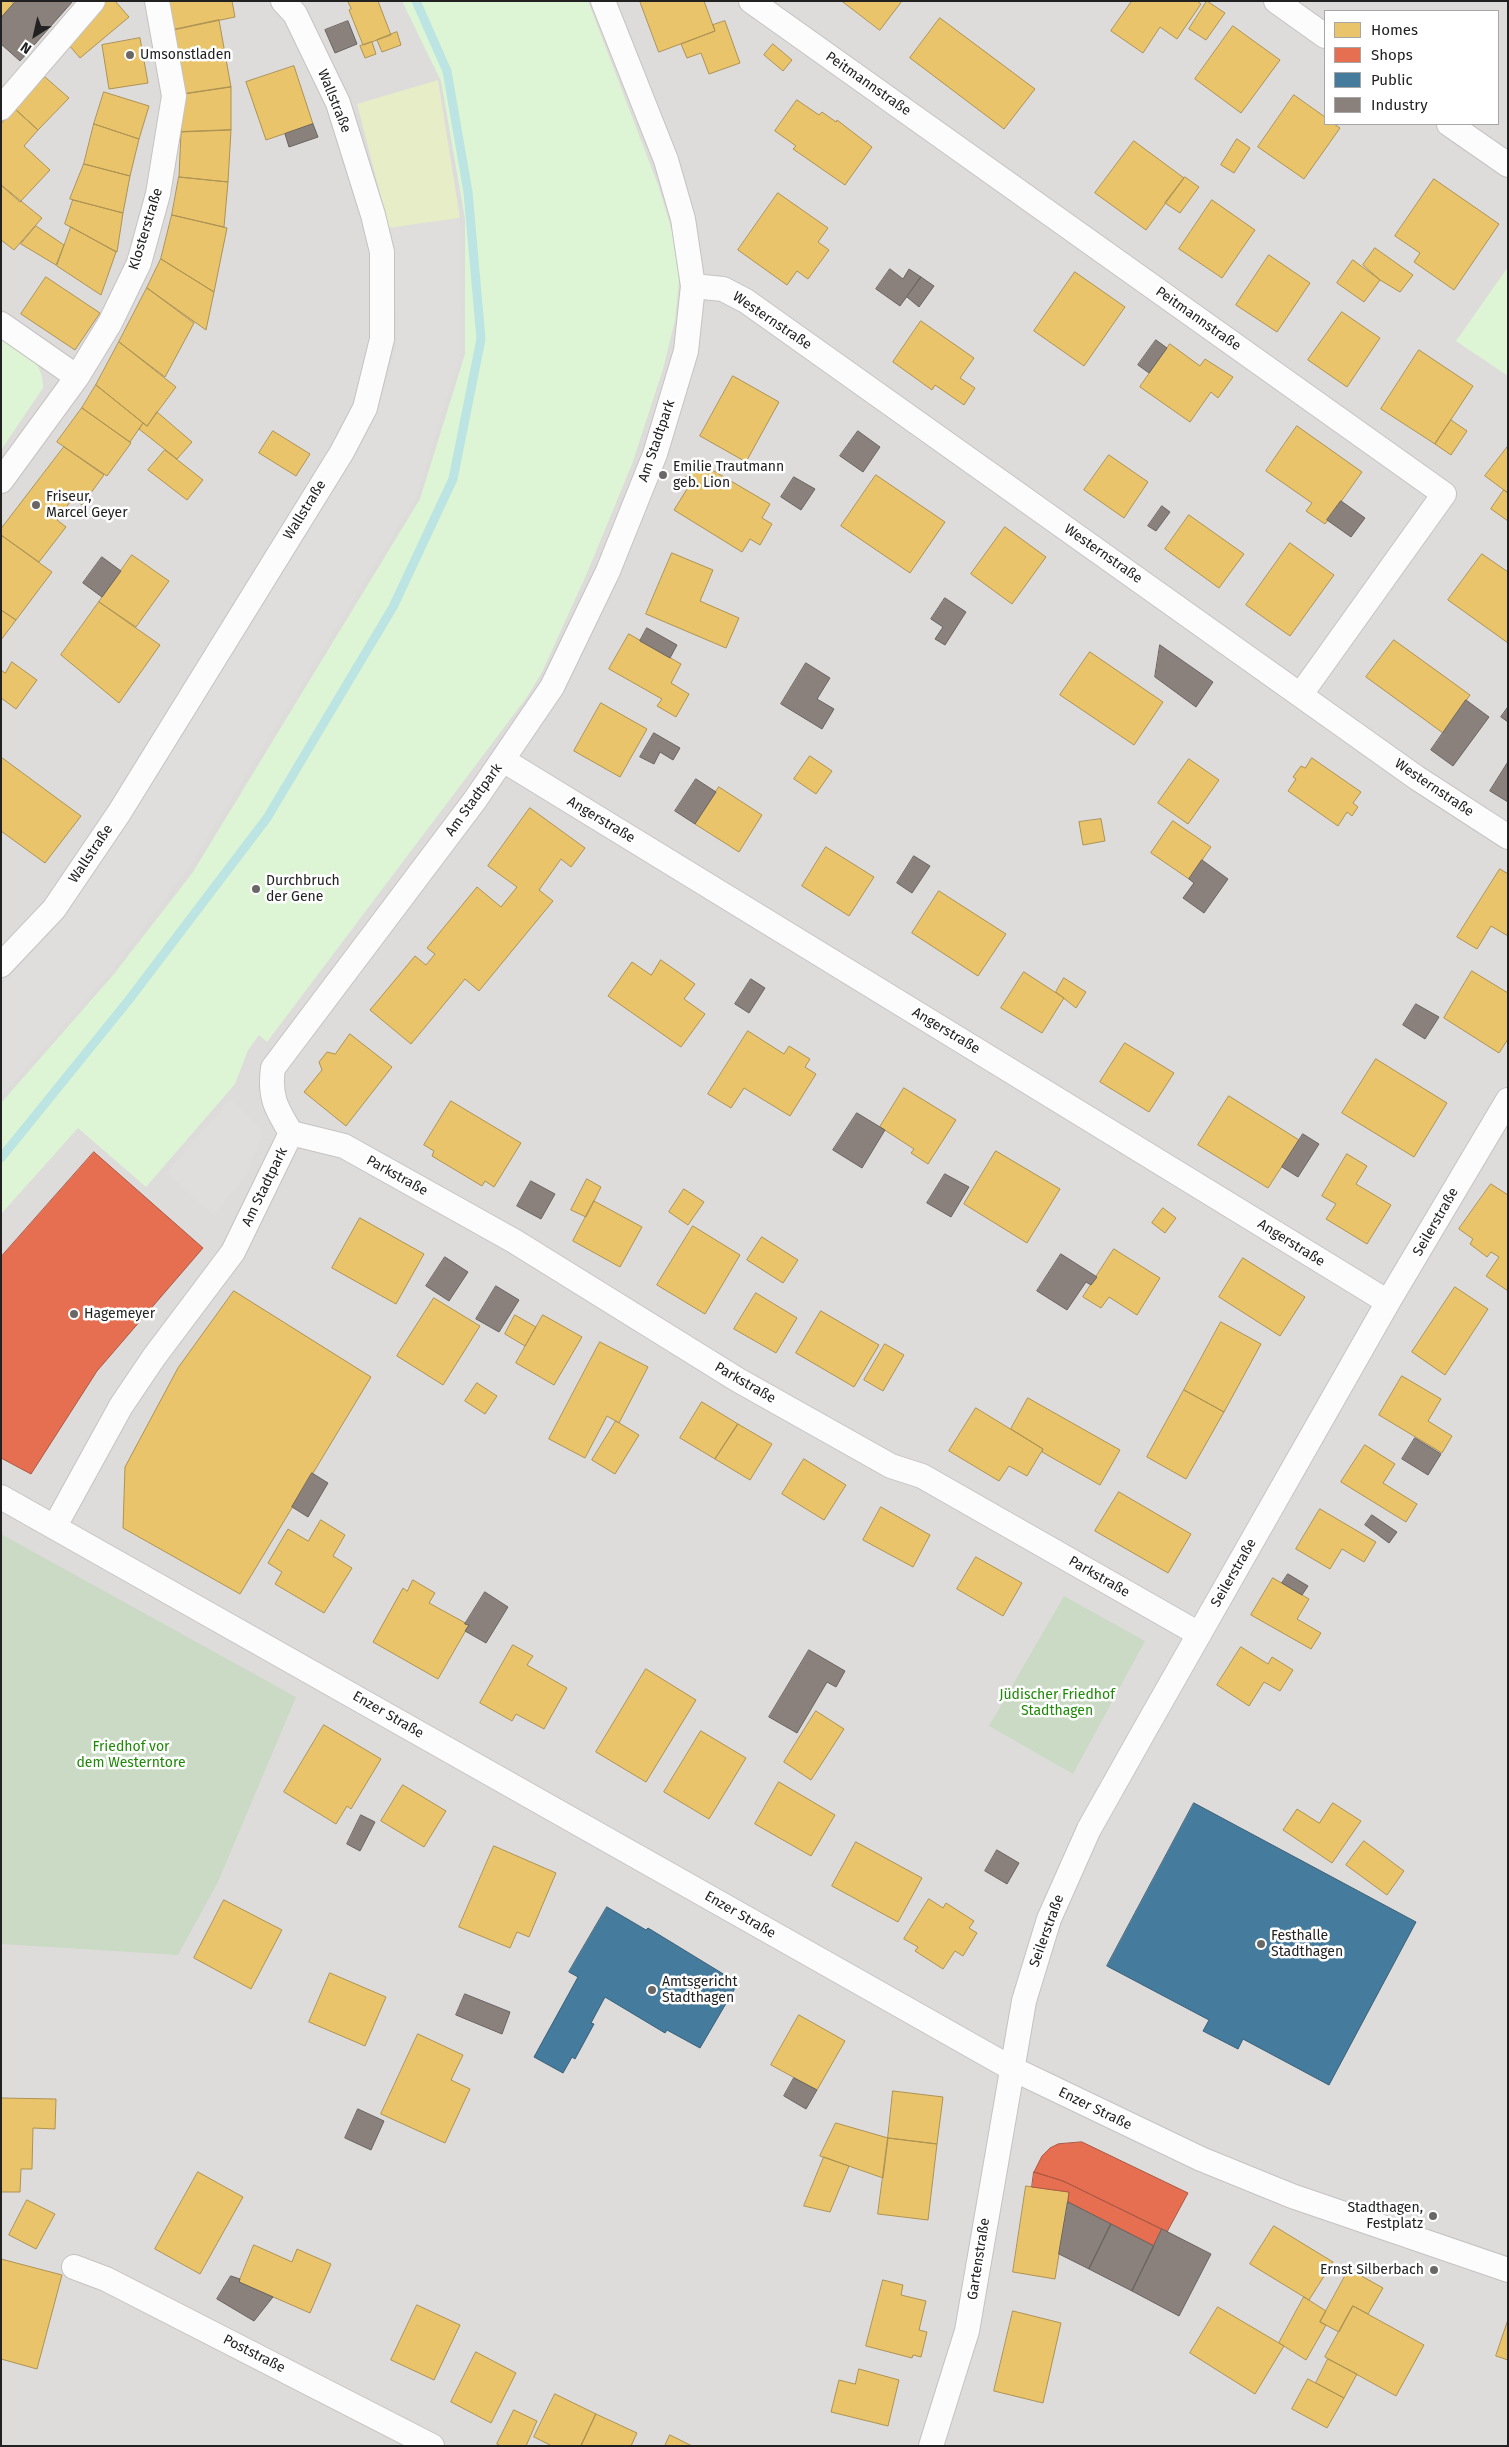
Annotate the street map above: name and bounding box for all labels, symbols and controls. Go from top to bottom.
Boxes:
north arrow [10,10,60,60]
legend [1324,10,1499,125]
text: Homes [1371,21,1418,39]
text: N [17,38,35,57]
text: Shops [1371,46,1413,64]
place label: Umsonstladen [140,47,231,63]
street label: Peitmannstraße [822,48,914,120]
marker: Umsonstladen [124,49,136,61]
street label: Wallstraße [314,67,354,135]
text: Public [1371,71,1413,89]
text: Industry [1371,96,1428,114]
street label: Klosterstraße [126,186,166,272]
street label: Peitmannstraße [1152,283,1244,355]
street label: Westernstraße [729,288,815,354]
street label: Am Stadtpark [635,398,679,484]
place label: Emilie Trautmann geb. Lion [673,459,784,492]
marker: Emilie Trautmann geb. Lion [657,469,669,481]
street label: Wallstraße [280,477,330,543]
place label: Friseur, Marcel Geyer [46,489,128,522]
marker: Friseur, Marcel Geyer [30,499,42,511]
street label: Westernstraße [1061,521,1145,587]
street label: Westernstraße [1391,755,1477,821]
street label: Am Stadtpark [442,760,506,840]
street label: Angerstraße [564,793,638,847]
street label: Wallstraße [65,822,117,886]
place label: Durchbruch der Gene [266,873,340,906]
marker: Durchbruch der Gene [250,883,262,895]
street label: Angerstraße [909,1004,983,1058]
street label: Am Stadtpark [239,1145,291,1229]
street label: Parkstraße [363,1152,431,1200]
street label: Seilerstraße [1410,1185,1462,1259]
street label: Angerstraße [1254,1216,1328,1270]
place label: Hagemeyer [84,1306,155,1322]
marker: Hagemeyer [68,1308,80,1320]
street label: Parkstraße [712,1359,778,1407]
street label: Seilerstraße [1208,1536,1260,1610]
street label: Parkstraße [1066,1553,1132,1601]
park label: Jüdischer Friedhof Stadthagen [999,1687,1115,1720]
street label: Enzer Straße [349,1688,427,1742]
park label: Friedhof vor dem Westerntore [76,1739,186,1771]
street label: Enzer Straße [701,1888,779,1942]
street label: Seilerstraße [1026,1892,1068,1970]
place label: Festhalle Stadthagen [1271,1928,1343,1960]
marker: Festhalle Stadthagen [1255,1938,1267,1950]
place label: Amtsgericht Stadthagen [662,1974,738,2006]
marker: Amtsgericht Stadthagen [646,1984,658,1996]
street label: Enzer Straße [1056,2084,1134,2134]
place label: Stadthagen, Festplatz [1347,2200,1423,2232]
marker: Stadthagen, Festplatz [1427,2210,1439,2222]
street label: Gartenstraße [964,2217,994,2301]
place label: Ernst Silberbach [1320,2262,1424,2278]
marker: Ernst Silberbach [1428,2264,1440,2276]
street label: Poststraße [220,2331,288,2377]

